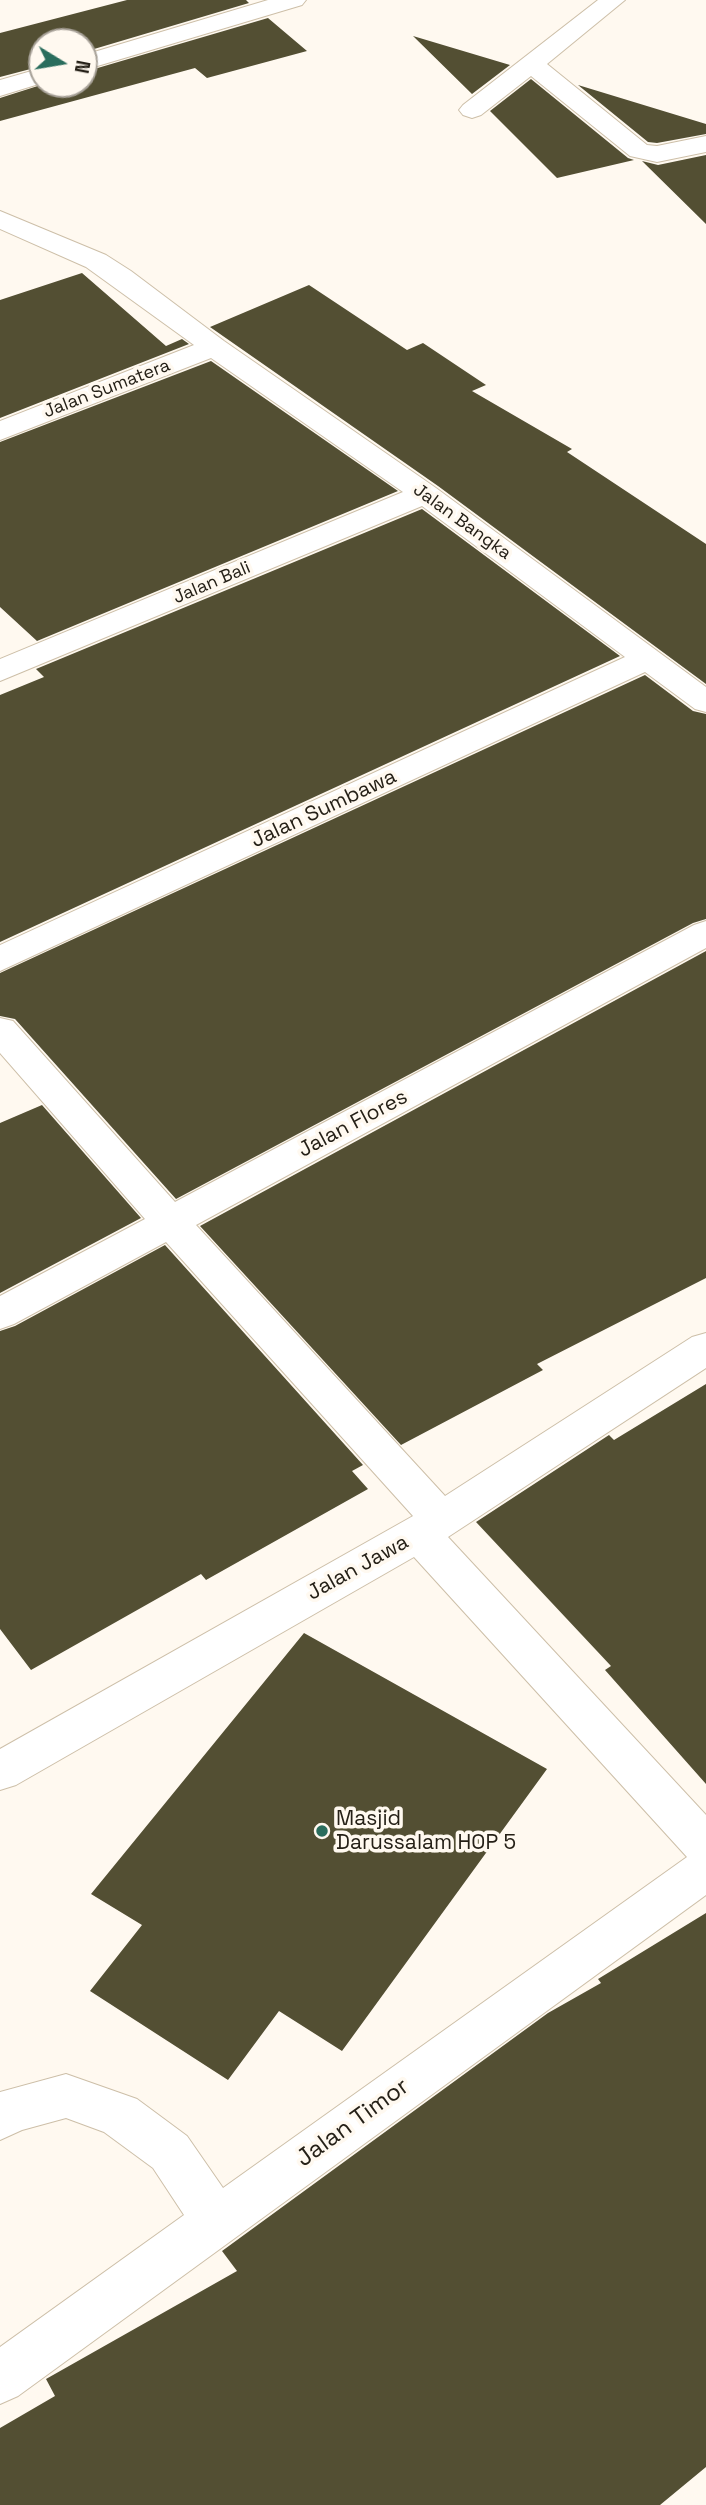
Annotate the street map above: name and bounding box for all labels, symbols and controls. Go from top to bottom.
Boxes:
north arrow [28,28,98,98]
text: N [69,58,96,75]
street label: Jalan Sumatera [41,355,173,423]
street label: Jalan Bangka [409,479,515,565]
street label: Jalan Bali [170,557,254,609]
street label: Jalan Sumbawa [247,764,401,854]
street label: Jalan Flores [294,1085,412,1163]
street label: Jalan Jawa [303,1530,413,1606]
place label: Masjid Darussalam HOP 5 [336,1806,516,1856]
marker: Masjid Darussalam HOP 5 [314,1823,330,1839]
street label: Jalan Timor [291,2072,415,2174]

